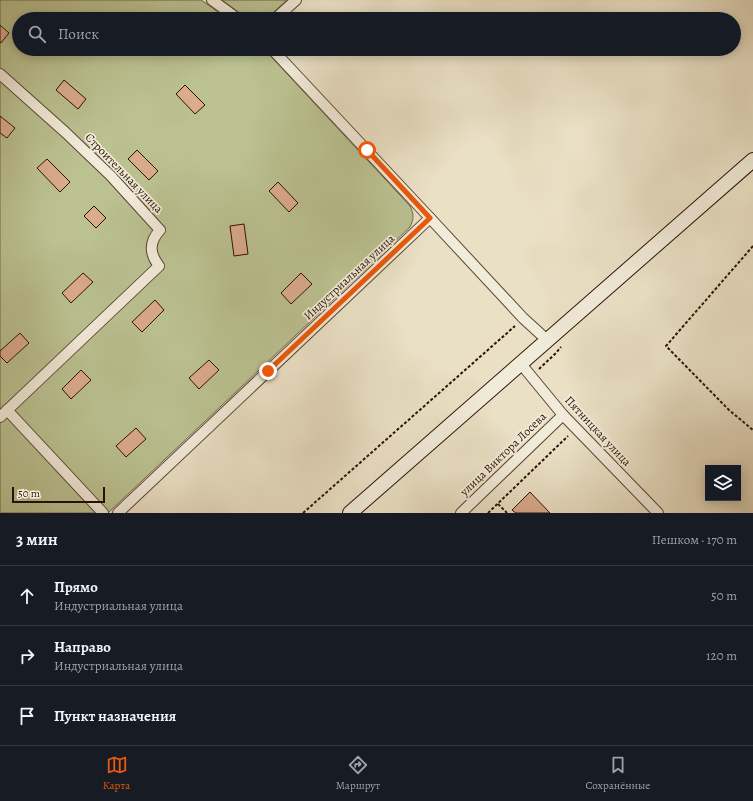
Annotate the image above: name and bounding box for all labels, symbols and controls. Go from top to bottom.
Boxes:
search box [12,12,741,56]
icon: search [26,23,48,45]
text: Поиск [58,24,99,44]
street label: Строительная улица [82,129,167,217]
route start [358,141,376,159]
street label: Индустриальная улица [300,230,398,323]
route end [259,362,277,380]
street label: Пятницкая улица [561,392,635,470]
street label: улица Виктора Лосева [456,408,550,500]
map controls [705,465,741,501]
button: layers [705,465,741,501]
scale bar [12,485,105,504]
text: 50 m [18,486,40,501]
text: 3 мин [16,528,58,551]
text: Пешком · 170 m [652,531,737,548]
text: Прямо [54,577,98,597]
icon: ahead [16,585,38,607]
text: 50 m [711,587,737,604]
text: Индустриальная улица [54,597,183,614]
text: Направо [54,637,111,657]
icon: right [16,645,38,667]
text: 120 m [706,647,737,664]
text: Индустриальная улица [54,657,183,674]
icon: arrive [16,705,38,727]
text: Пункт назначения [54,706,176,726]
tab: Карта [103,754,130,793]
tab: Маршрут [336,754,380,793]
tab: Сохранённые [585,754,650,793]

